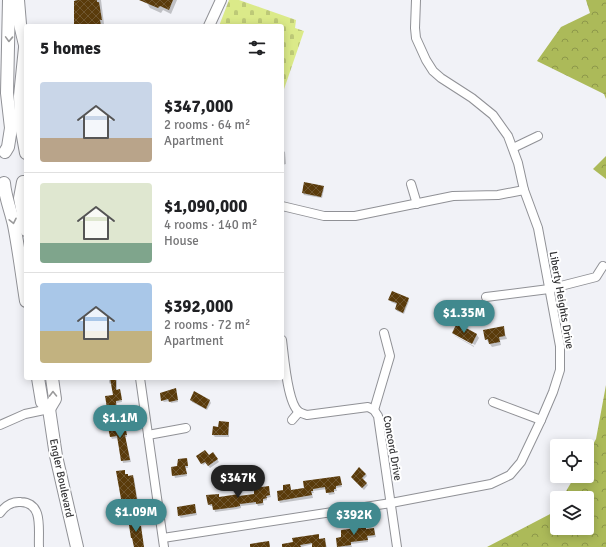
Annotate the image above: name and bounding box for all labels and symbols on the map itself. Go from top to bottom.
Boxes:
one-way arrow [4,36,13,42]
one-way arrow [9,217,17,224]
street label: Liberty Heights Drive [547,250,577,350]
pin: $1.35M [431,300,497,334]
one-way arrow [49,391,57,397]
pin: $1.1M [92,405,148,439]
street label: Concord Drive [380,414,405,482]
street label: Engler Boulevard [47,437,76,519]
pin: $347K [210,465,266,499]
pin: $1.09M [103,499,169,533]
pin: $392K [326,502,382,536]

